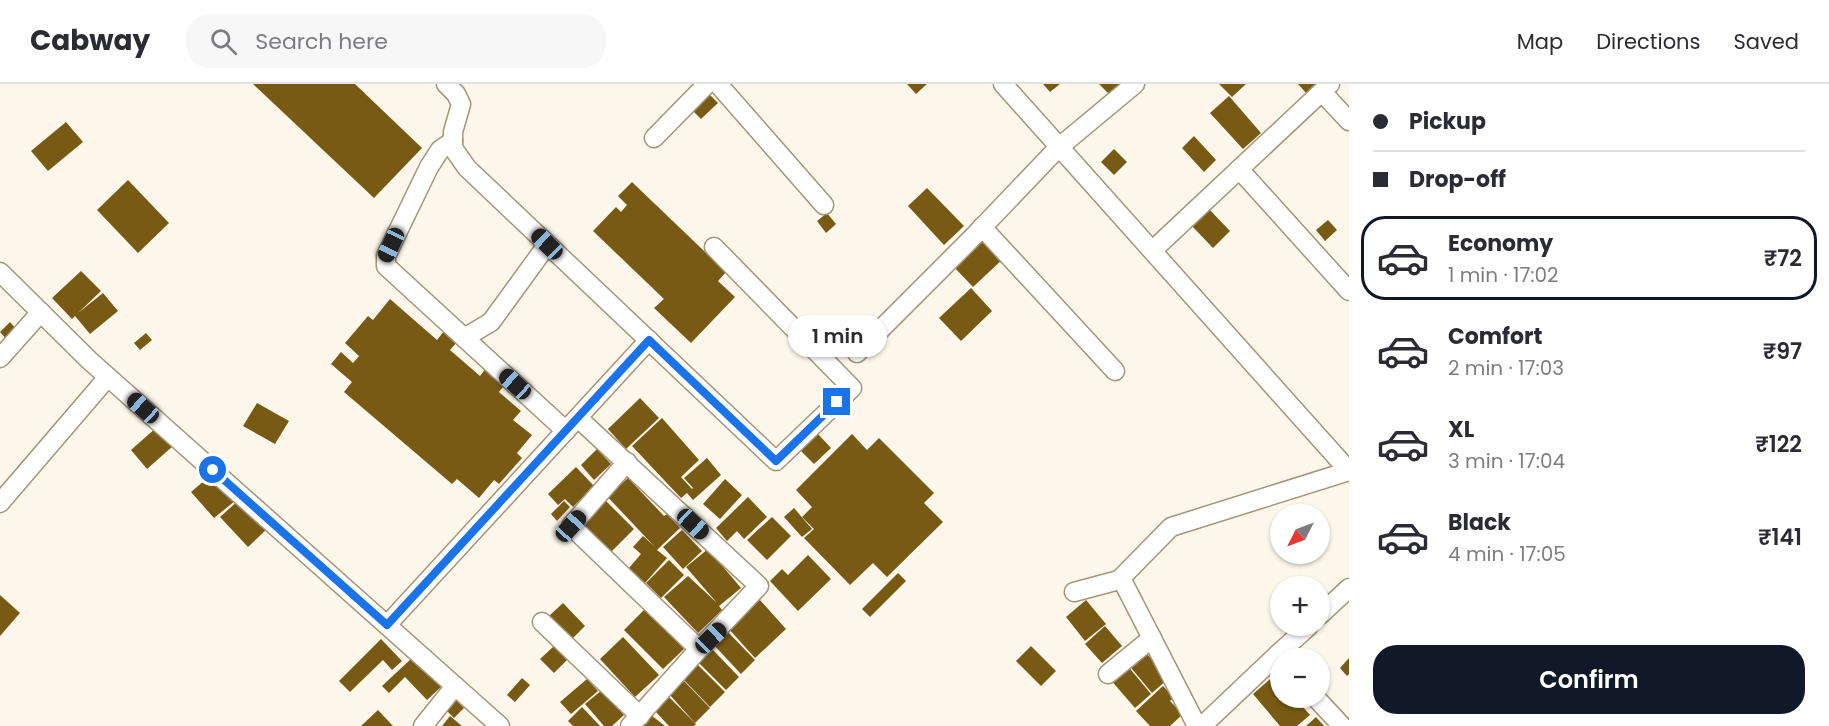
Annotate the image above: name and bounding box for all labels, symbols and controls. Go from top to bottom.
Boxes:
search box [186,14,606,68]
text: Cabway [30,21,150,60]
icon: search [207,25,240,58]
text: Search here [255,26,388,57]
text: Map [1517,27,1563,56]
text: Directions [1596,27,1700,56]
text: Saved [1733,27,1799,56]
text: Pickup [1409,106,1486,137]
text: Drop-off [1409,164,1506,195]
car [375,225,407,265]
car [528,225,566,263]
text: Economy [1448,228,1553,259]
icon: car [1376,231,1430,285]
text: ₹72 [1764,243,1802,274]
text: 1 min · 17:02 [1448,261,1559,289]
callout: 1 min [788,315,886,357]
text: Comfort [1448,321,1542,352]
text: 1 min [812,322,863,350]
icon: car [1376,324,1430,378]
text: ₹97 [1763,336,1802,367]
text: 2 min · 17:03 [1448,354,1564,382]
car [496,365,534,403]
route end [823,388,850,415]
car [124,389,162,427]
text: XL [1448,414,1474,445]
icon: car [1376,417,1430,471]
text: ₹122 [1755,429,1802,460]
text: 3 min · 17:04 [1448,447,1565,475]
route start [199,456,226,483]
north arrow [1270,504,1330,564]
map controls [1270,504,1330,708]
car [674,505,712,543]
car [552,507,590,545]
text: Black [1448,507,1511,538]
icon: car [1376,510,1430,564]
text: ₹141 [1758,522,1802,553]
text: 4 min · 17:05 [1448,540,1566,568]
button: + [1270,576,1330,636]
car [692,619,730,657]
button: Confirm [1373,645,1805,714]
button: − [1270,648,1330,708]

